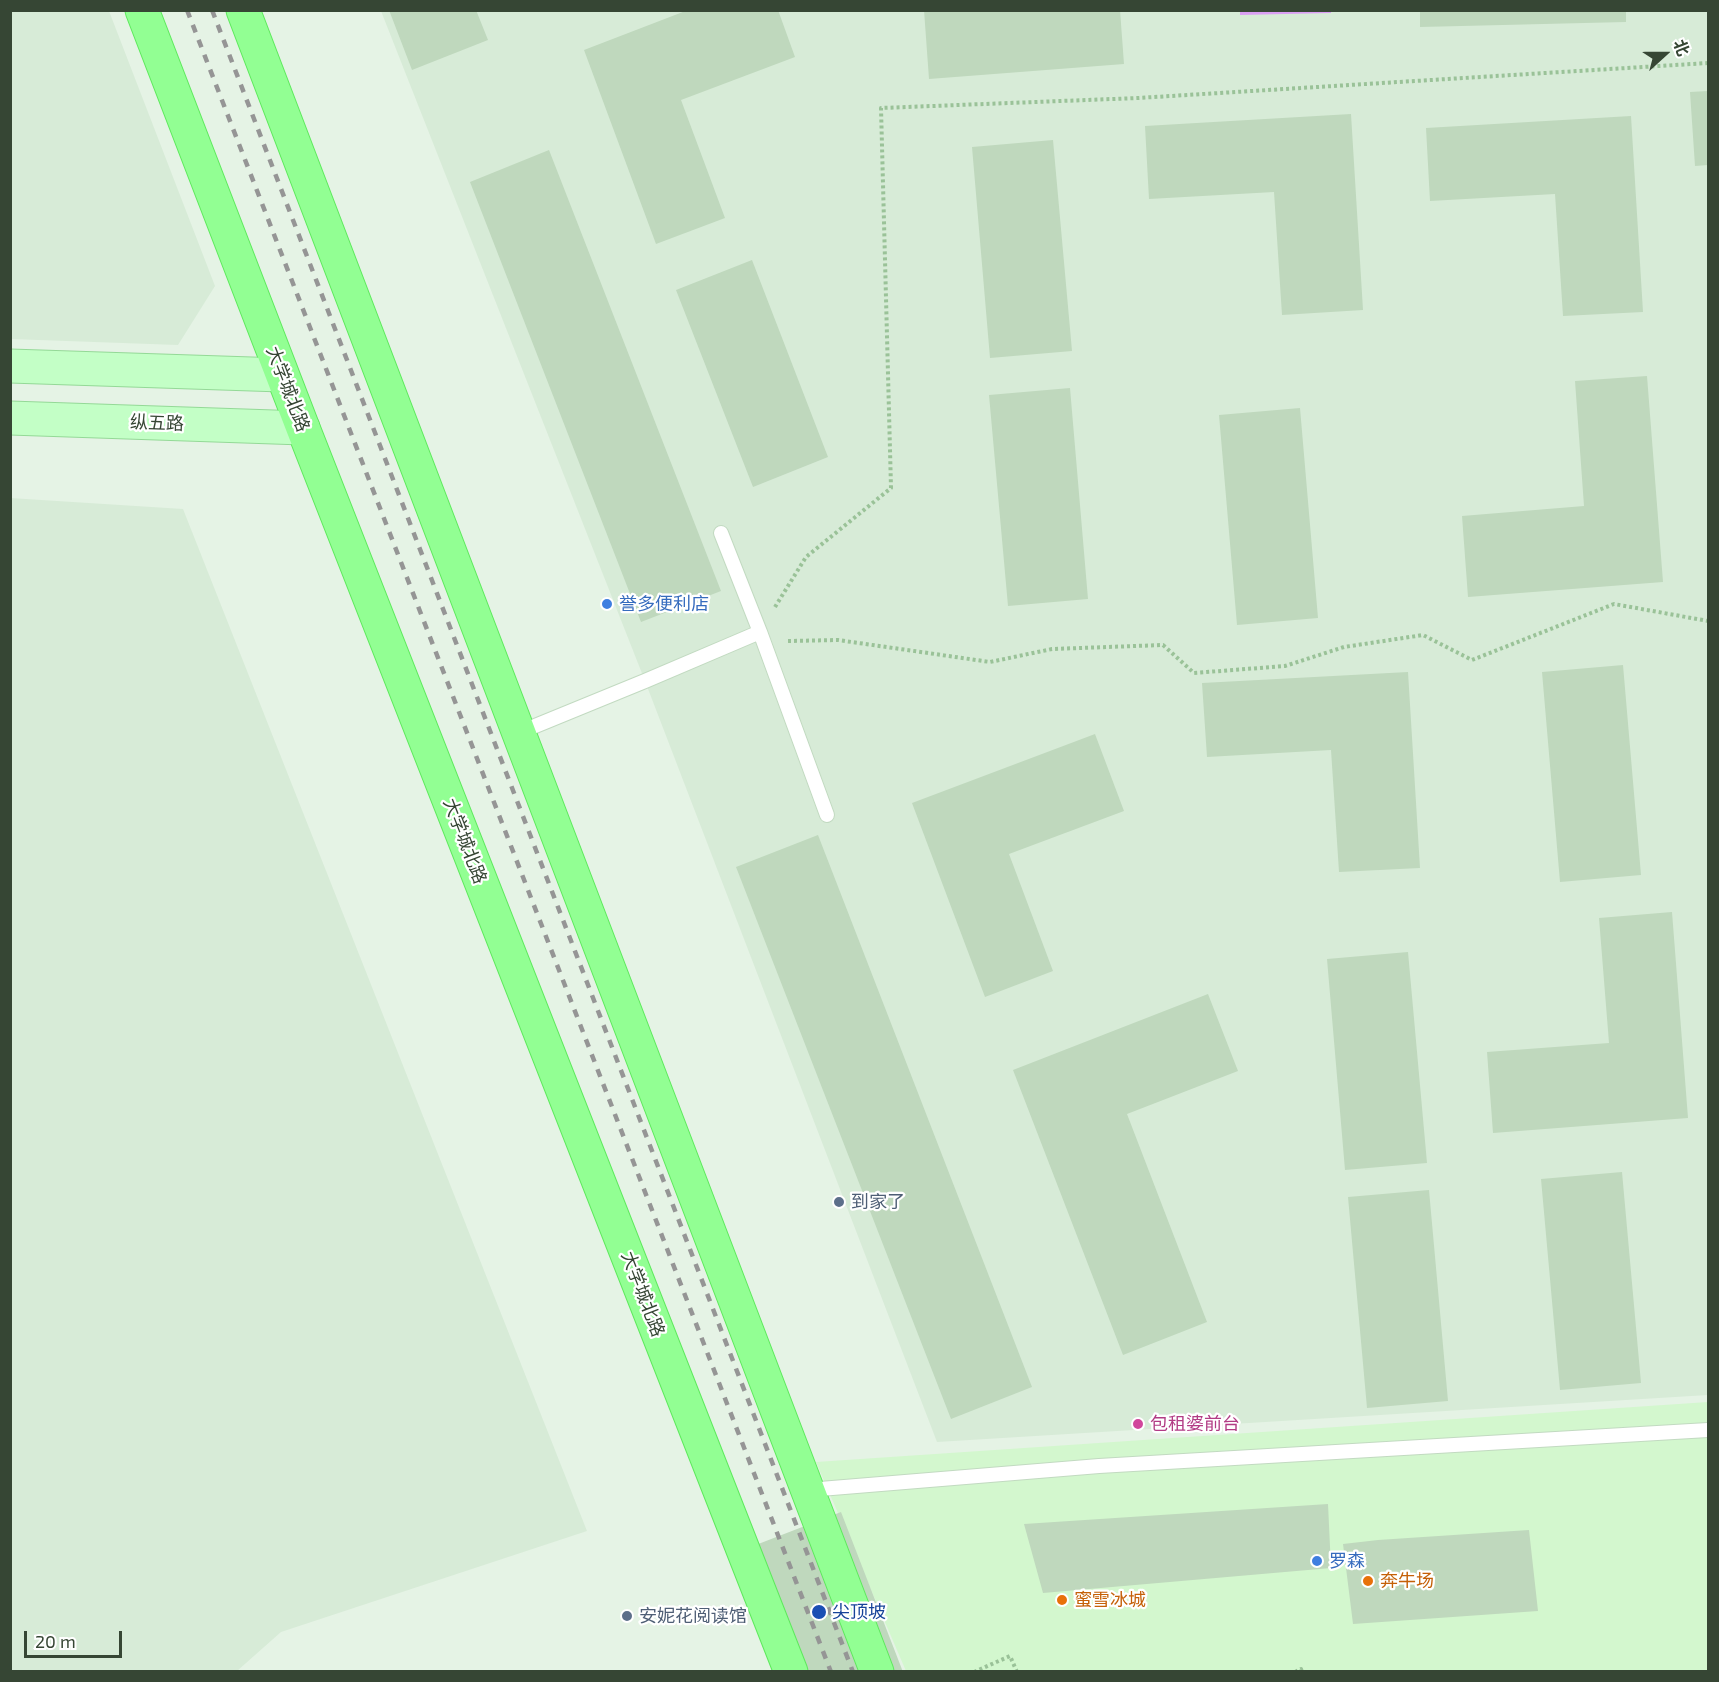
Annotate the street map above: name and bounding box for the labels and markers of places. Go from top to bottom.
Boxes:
place label: 誉多便利店 [619,593,709,615]
marker: 誉多便利店 [600,597,614,611]
place label: 到家了 [851,1191,905,1213]
marker: 到家了 [832,1195,846,1209]
place label: 包租婆前台 [1150,1413,1240,1435]
marker: 包租婆前台 [1131,1417,1145,1431]
place label: 罗森 [1329,1550,1365,1572]
marker: 罗森 [1310,1554,1324,1568]
place label: 奔牛场 [1380,1570,1434,1592]
marker: 奔牛场 [1361,1574,1375,1588]
place label: 蜜雪冰城 [1074,1589,1146,1611]
marker: 蜜雪冰城 [1055,1593,1069,1607]
place label: 尖顶坡 [832,1601,886,1623]
marker: 尖顶坡 [810,1603,828,1621]
place label: 安妮花阅读馆 [639,1605,747,1627]
marker: 安妮花阅读馆 [620,1609,634,1623]

